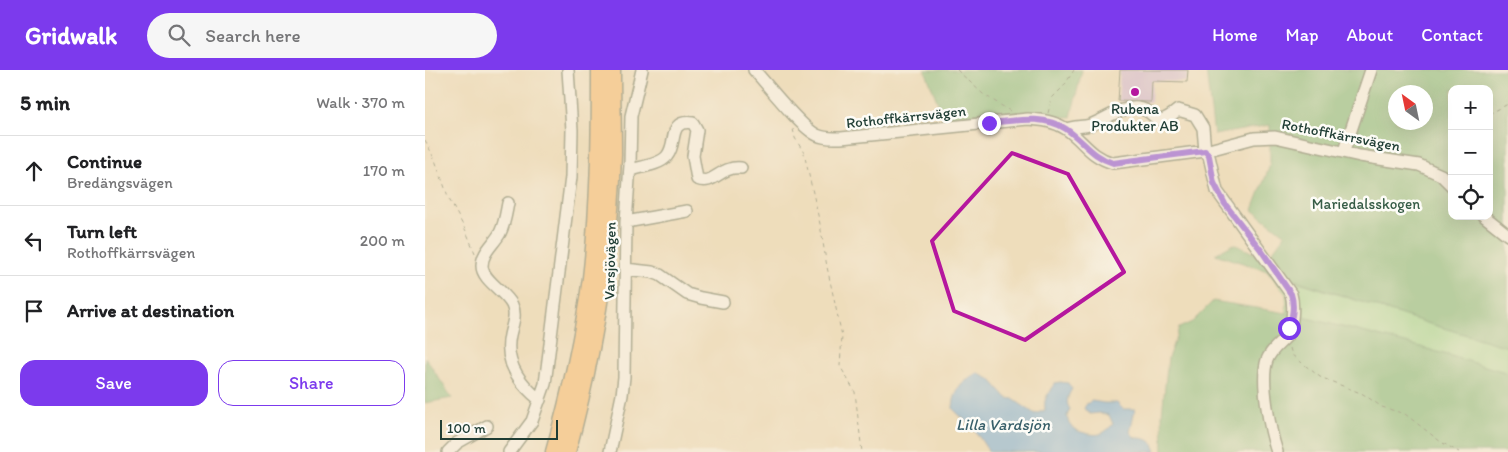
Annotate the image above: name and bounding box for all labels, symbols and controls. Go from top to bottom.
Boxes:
search box [147,13,497,58]
text: Gridwalk [25,21,117,50]
icon: search [165,21,193,49]
text: Search here [205,24,301,47]
text: Home [1212,24,1258,46]
text: Map [1286,24,1319,46]
text: About [1347,24,1393,46]
text: Contact [1421,24,1483,46]
north arrow [1388,85,1433,130]
map controls [1448,85,1493,220]
button: + [1448,85,1493,130]
marker: Rubena Produkter AB [1129,86,1141,98]
text: 5 min [20,90,70,115]
text: Walk · 370 m [316,93,405,112]
place label: Rubena Produkter AB [1091,100,1179,135]
street label: Rothoffkärrsvägen [845,102,967,132]
route end [978,112,1001,135]
street label: Rothoffkärrsvägen [1280,115,1402,155]
button: − [1448,130,1493,175]
text: Continue [67,150,142,173]
icon: ahead [20,157,48,185]
text: 170 m [363,161,405,180]
text: Bredängsvägen [67,173,173,192]
button: locate [1448,175,1493,220]
park label: Mariedalsskogen [1312,195,1420,213]
text: Turn left [67,220,137,243]
street label: Varsjövägen [600,221,620,300]
icon: left [20,227,48,255]
text: 200 m [360,231,405,250]
text: Rothoffkärrsvägen [67,243,195,262]
icon: arrive [20,297,48,325]
text: Arrive at destination [67,299,234,322]
route start [1278,317,1301,340]
button: Save [20,360,208,406]
button: Share [218,360,405,406]
water label: Lilla Vardsjön [956,415,1050,434]
scale bar [440,417,557,440]
text: 100 m [447,420,486,437]

